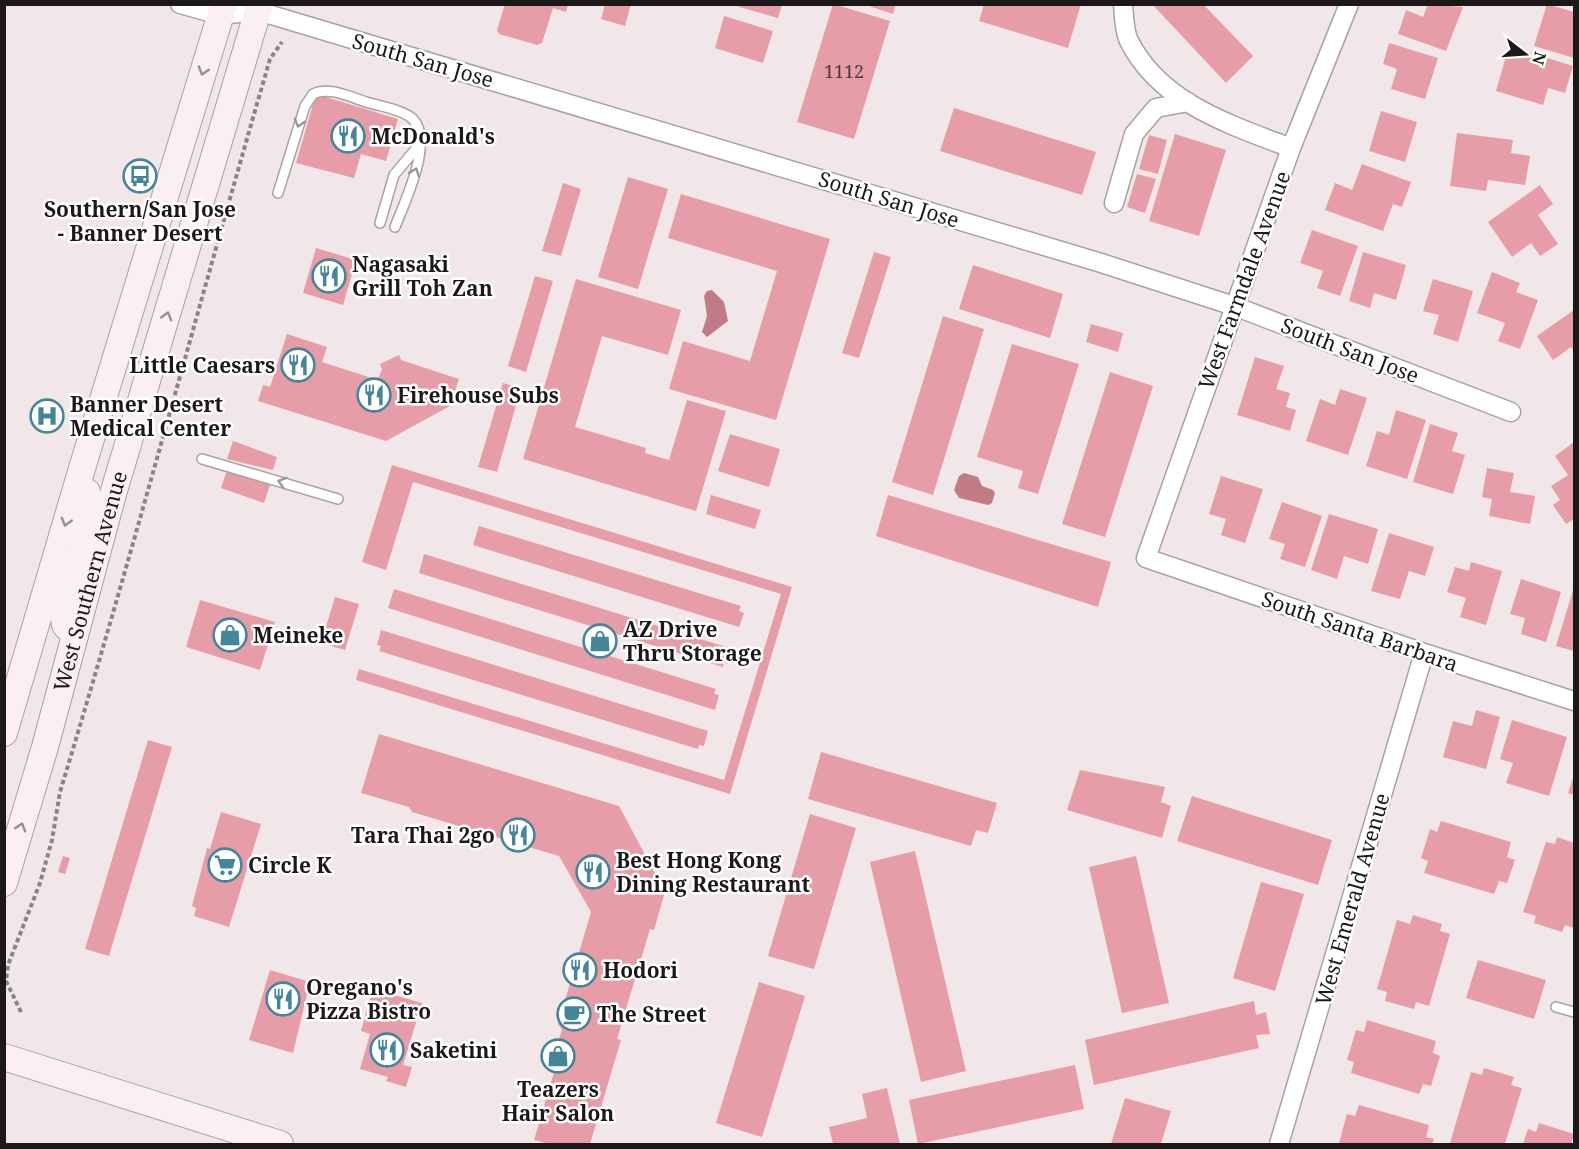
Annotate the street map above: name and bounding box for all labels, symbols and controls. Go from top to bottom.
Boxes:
north arrow [1495,24,1555,84]
street label: South San Jose [349,26,497,94]
text: N [1527,49,1552,68]
house number: 1112 [824,59,864,83]
one-way arrow [198,65,210,76]
one-way arrow [294,117,306,128]
restaurant icon: McDonald's [330,118,366,154]
place label: McDonald's [371,122,495,150]
bus stop icon: Southern/San Jose - Banner Desert [122,158,158,194]
street label: South San Jose [815,164,963,234]
street label: West Farmdale Avenue [1191,167,1297,393]
one-way arrow [407,168,420,178]
place label: Southern/San Jose - Banner Desert [44,195,236,247]
place label: Nagasaki Grill Toh Zan [352,250,493,302]
restaurant icon: Nagasaki Grill Toh Zan [311,258,347,294]
one-way arrow [160,311,172,322]
street label: South San Jose [1277,311,1423,389]
restaurant icon: Little Caesars [280,347,316,383]
place label: Little Caesars [130,351,275,379]
restaurant icon: Firehouse Subs [356,377,392,413]
place label: Firehouse Subs [397,381,559,409]
place label: Banner Desert Medical Center [70,390,231,442]
hospital icon: Banner Desert Medical Center [29,398,65,434]
street label: West Southern Avenue [47,467,133,694]
one-way arrow [277,477,288,489]
one-way arrow [61,516,73,527]
street label: South Santa Barbara [1258,584,1462,678]
place label: AZ Drive Thru Storage [623,615,762,667]
shop icon: Meineke [212,617,248,653]
place label: Meineke [253,621,343,649]
shop icon: AZ Drive Thru Storage [582,623,618,659]
street label: West Emerald Avenue [1308,790,1396,1008]
restaurant icon: Tara Thai 2go [500,817,536,853]
place label: Tara Thai 2go [351,821,495,849]
one-way arrow [14,822,26,833]
place label: Best Hong Kong Dining Restaurant [616,846,810,898]
supermarket icon: Circle K [207,847,243,883]
place label: Circle K [248,851,332,879]
restaurant icon: Best Hong Kong Dining Restaurant [575,854,611,890]
restaurant icon: Hodori [562,952,598,988]
place label: Hodori [603,956,679,984]
place label: Oregano's Pizza Bistro [306,973,431,1025]
restaurant icon: Oregano's Pizza Bistro [265,981,301,1017]
cafe icon: The Street [556,996,592,1032]
place label: The Street [597,1000,707,1028]
restaurant icon: Saketini [369,1032,405,1068]
place label: Saketini [410,1036,498,1064]
shop icon: Teazers Hair Salon [540,1038,576,1074]
place label: Teazers Hair Salon [502,1075,614,1127]

